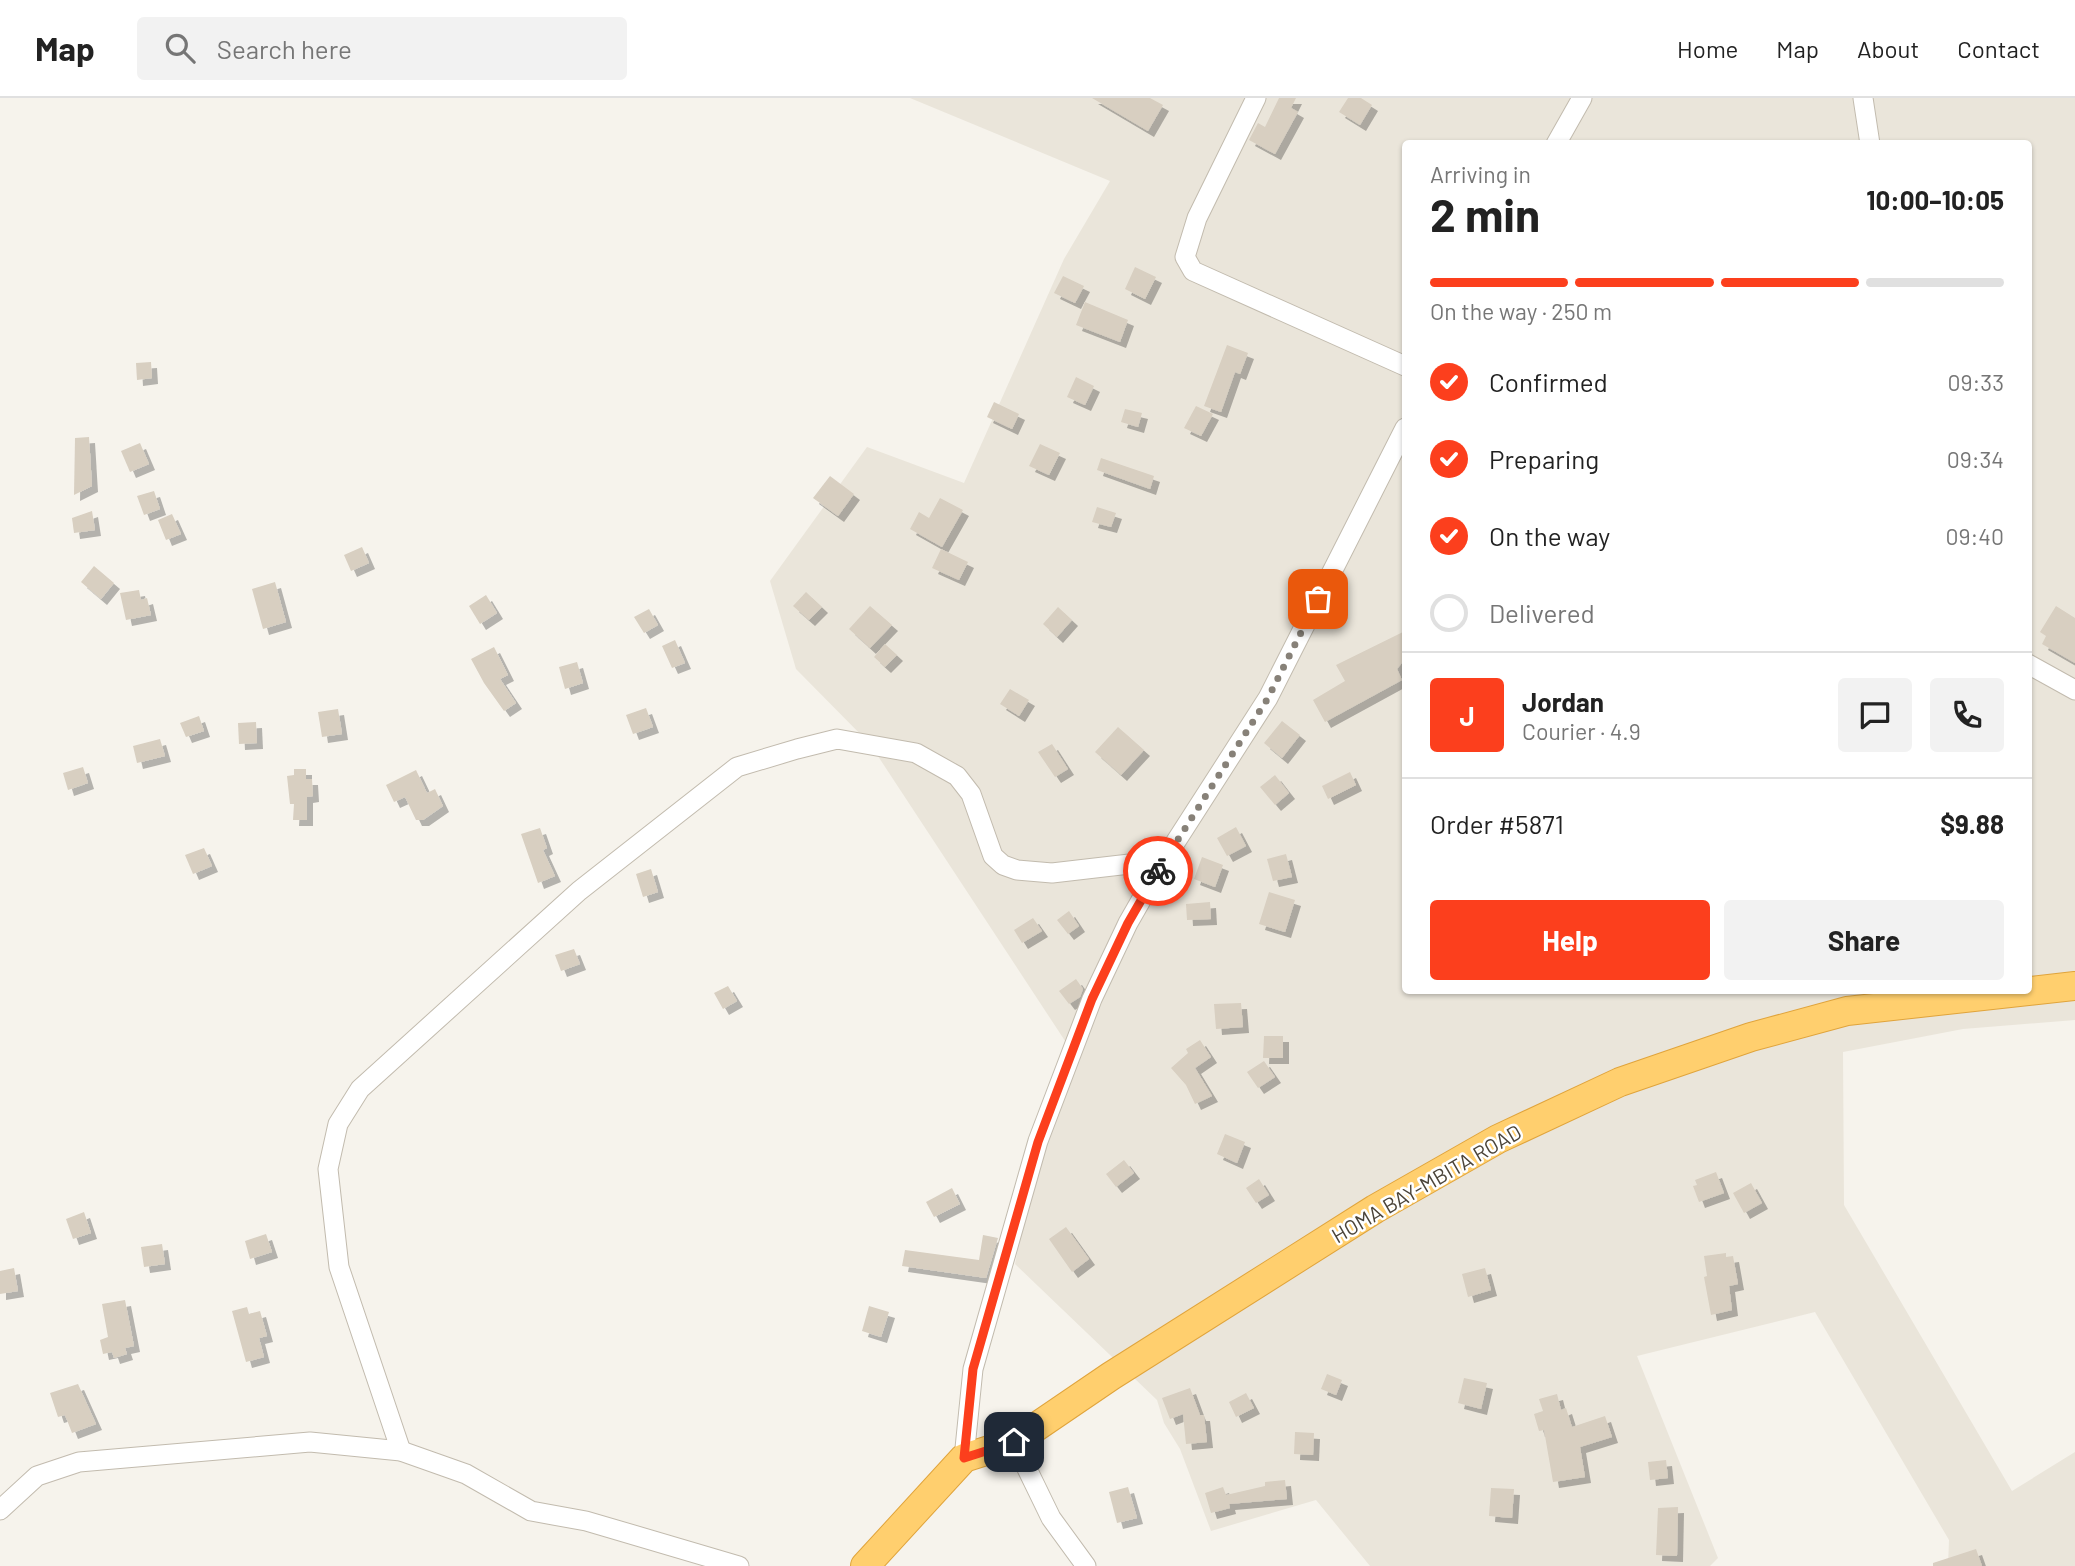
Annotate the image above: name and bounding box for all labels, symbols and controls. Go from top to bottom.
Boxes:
search box [137,17,627,80]
text: Map [35,28,95,68]
icon: search [161,29,199,67]
text: Search here [217,33,352,64]
text: Home [1677,34,1738,63]
text: Map [1776,34,1819,63]
text: About [1857,34,1919,63]
text: Contact [1957,34,2040,63]
text: Arriving in [1430,160,1531,188]
text: 10:00–10:05 [1866,184,2004,215]
text: 2 min [1430,186,1540,241]
text: On the way · 250 m [1430,297,1612,325]
icon: check [1430,363,1468,401]
text: Confirmed [1489,366,1608,397]
text: 09:33 [1948,368,2004,396]
icon: check [1430,440,1468,478]
text: Preparing [1489,443,1599,474]
text: 09:34 [1947,445,2004,473]
icon: check [1430,517,1468,555]
text: On the way [1489,520,1610,551]
text: 09:40 [1946,522,2004,550]
pin [1288,569,1348,629]
icon: bag [1299,580,1337,618]
text: Delivered [1489,597,1595,628]
button: chat [1838,678,1912,752]
button: phone [1930,678,2004,752]
text: Jordan [1522,686,1604,717]
text: J [1459,700,1475,731]
text: Courier · 4.9 [1522,717,1641,745]
text: Order #5871 [1430,808,1564,839]
text: $9.88 [1940,808,2004,839]
courier [1123,836,1193,906]
icon: bike [1139,852,1177,890]
button: Help [1430,900,1710,980]
button: Share [1724,900,2004,980]
street label: HOMA BAY-MBITA ROAD [1327,1119,1525,1247]
pin [984,1412,1044,1472]
icon: home [995,1423,1033,1461]

